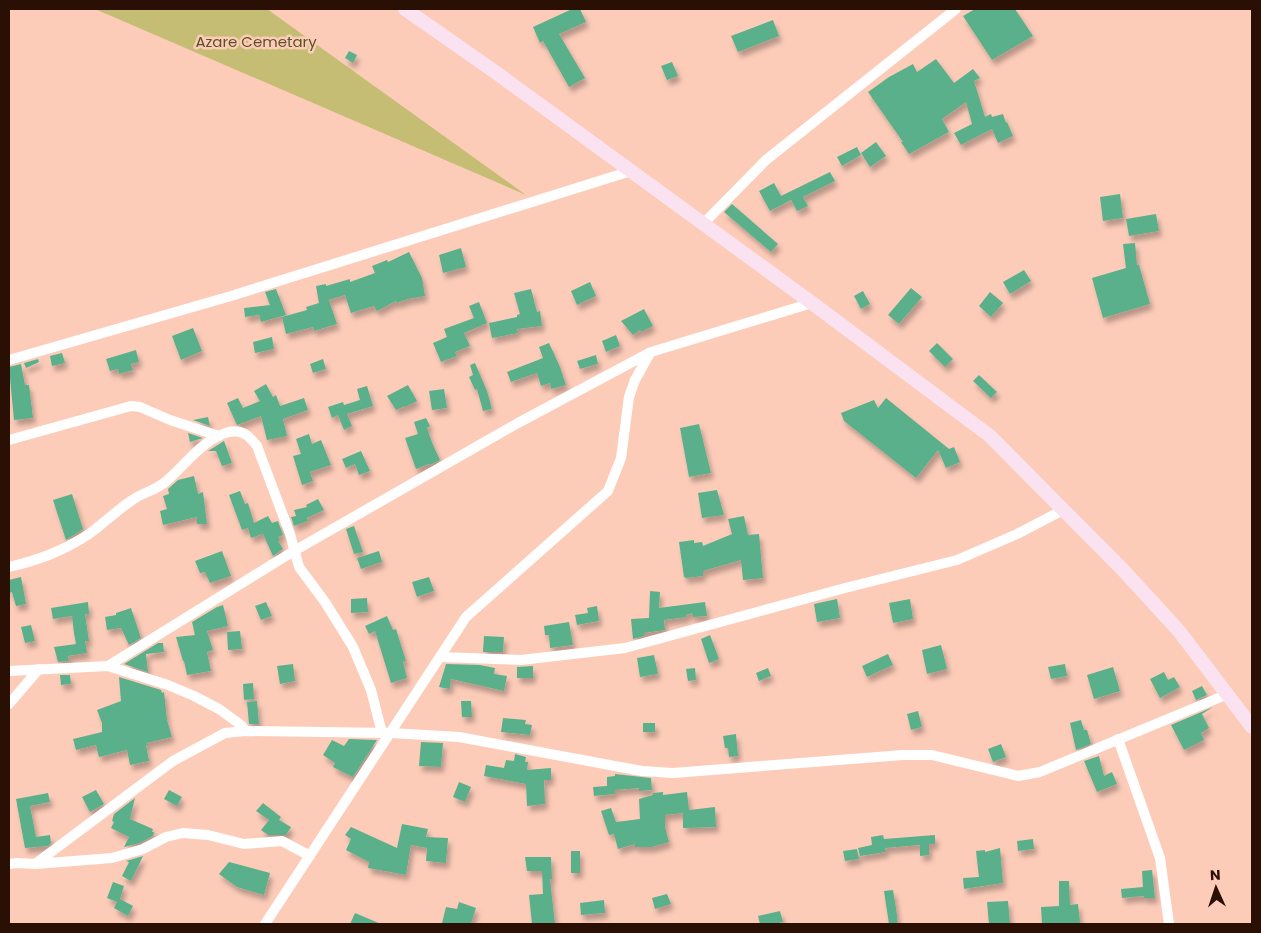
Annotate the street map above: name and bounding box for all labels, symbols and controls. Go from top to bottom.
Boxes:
park label: Azare Cemetary [195,31,317,52]
north arrow [1191,863,1241,913]
text: N [1210,865,1221,885]

